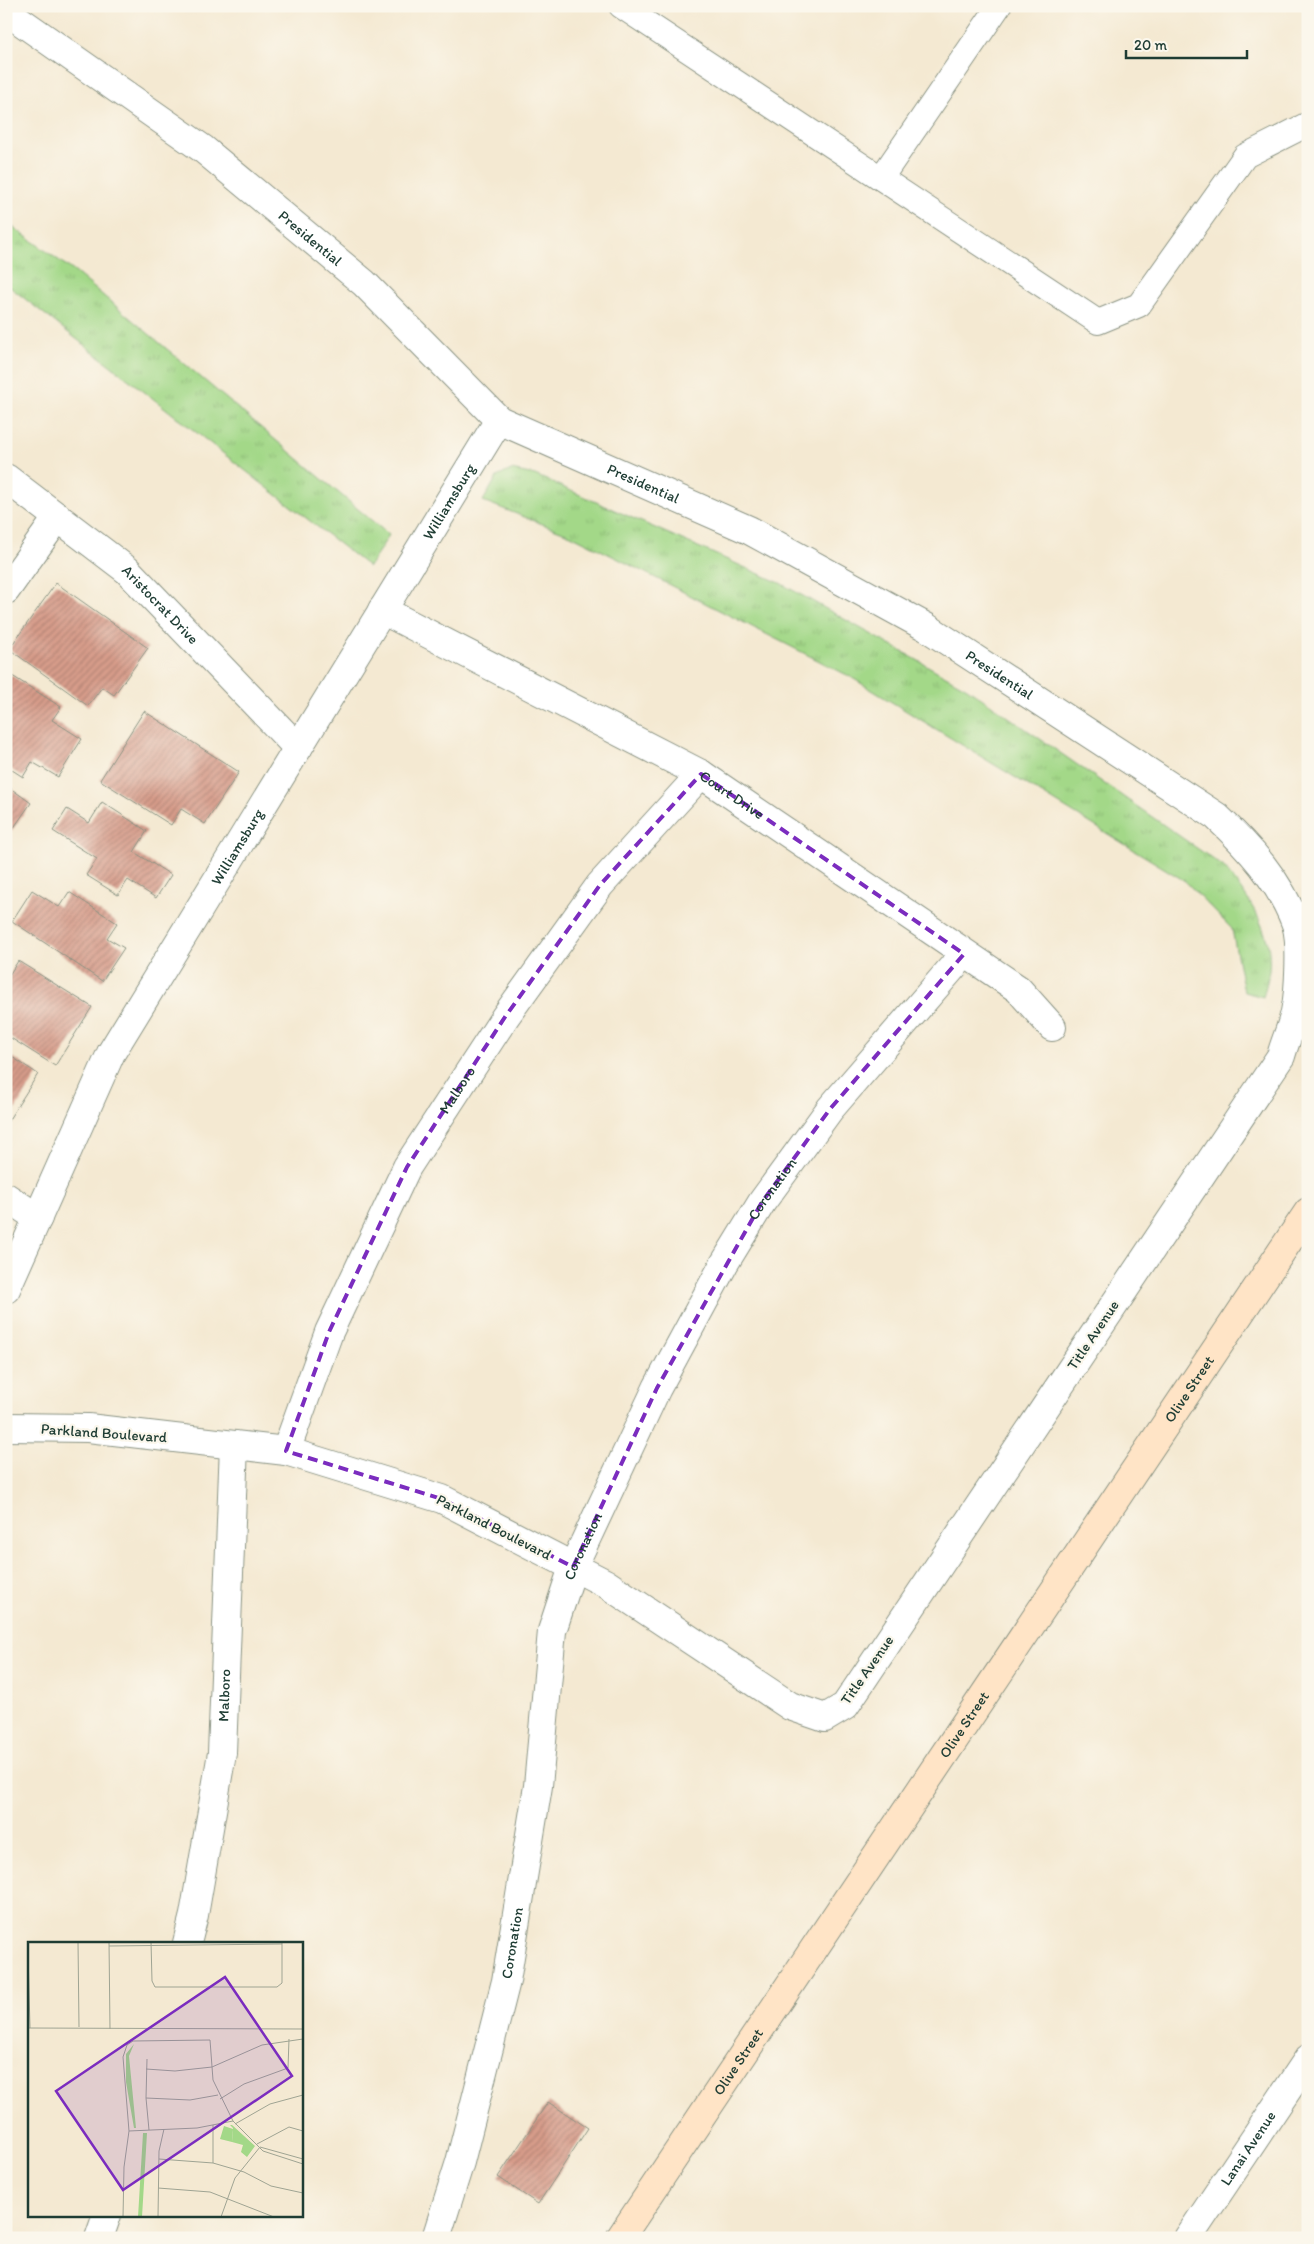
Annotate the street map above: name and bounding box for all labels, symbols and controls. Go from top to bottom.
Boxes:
scale bar [1126,28,1248,60]
text: 20 m [1134,36,1168,54]
street label: Presidential [275,207,346,270]
street label: Williamsburg [419,460,479,543]
street label: Presidential [604,460,683,508]
street label: Aristocrat Drive [118,561,202,648]
street label: Presidential [962,646,1037,704]
street label: Court Drive [696,767,768,823]
street label: Williamsburg [207,805,268,888]
street label: Malboro [435,1063,479,1117]
street label: Coronation [744,1154,801,1223]
street label: Title Avenue [1063,1297,1123,1373]
street label: Olive Street [1160,1352,1218,1426]
street label: Parkland Boulevard [40,1420,168,1446]
street label: Parkland Boulevard [434,1490,554,1564]
street label: Coronation [560,1509,606,1582]
street label: Title Avenue [837,1632,897,1708]
street label: Malboro [214,1669,234,1722]
street label: Olive Street [935,1688,993,1762]
street label: Coronation [498,1905,527,1980]
inset map [28,1942,302,2216]
street label: Olive Street [709,2025,767,2099]
street label: Lanai Avenue [1217,2108,1280,2189]

